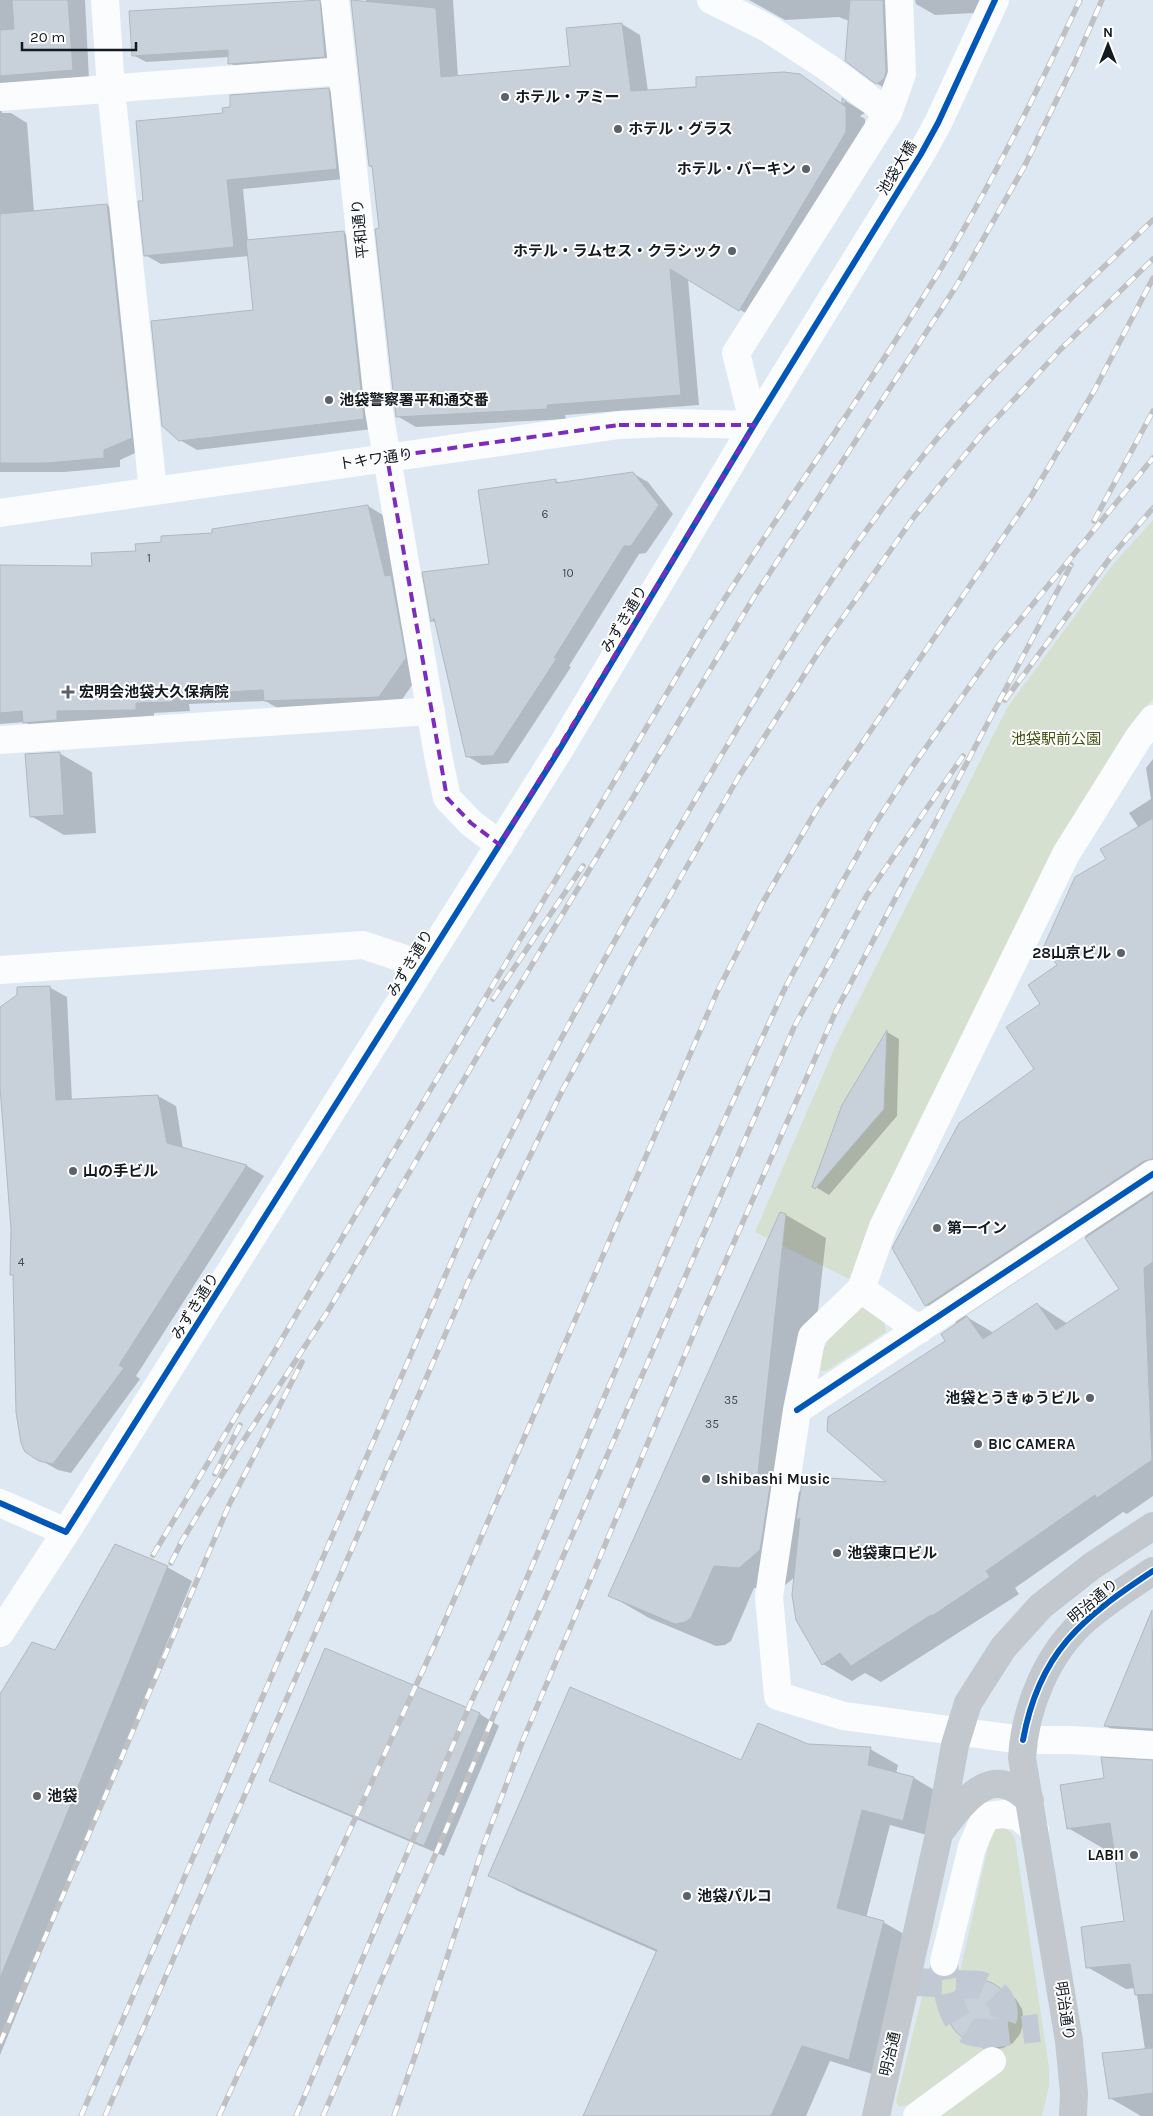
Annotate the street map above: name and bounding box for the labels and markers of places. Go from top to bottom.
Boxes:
place label: ホテル・アミー [515,88,620,106]
marker: ホテル・アミー [499,91,511,103]
place label: ホテル・グラス [628,120,733,138]
marker: ホテル・グラス [612,123,624,135]
place label: ホテル・バーキン [676,160,796,178]
marker: ホテル・バーキン [800,163,812,175]
place label: ホテル・ラムセス・クラシック [513,242,722,260]
marker: ホテル・ラムセス・クラシック [726,245,738,257]
place label: 池袋警察署平和通交番 [339,391,489,409]
marker: 池袋警察署平和通交番 [323,394,335,406]
place label: 宏明会池袋大久保病院 [79,683,229,701]
marker: 宏明会池袋大久保病院 [61,685,75,699]
place label: 28山京ビル [1032,944,1111,962]
marker: 28山京ビル [1115,947,1127,959]
place label: 山の手ビル [83,1162,158,1180]
marker: 山の手ビル [67,1165,79,1177]
place label: 第一イン [947,1219,1007,1237]
marker: 第一イン [931,1222,943,1234]
place label: 池袋とうきゅうビル [945,1389,1080,1407]
marker: 池袋とうきゅうビル [1084,1392,1096,1404]
place label: BIC CAMERA [988,1435,1076,1453]
marker: BIC CAMERA [972,1438,984,1450]
place label: Ishibashi Music [716,1470,830,1488]
marker: Ishibashi Music [700,1473,712,1485]
place label: 池袋東口ビル [847,1544,937,1562]
marker: 池袋東口ビル [831,1547,843,1559]
place label: 池袋 [47,1787,77,1805]
marker: 池袋 [31,1790,43,1802]
place label: LABI1 [1088,1846,1124,1864]
marker: LABI1 [1128,1849,1140,1861]
place label: 池袋パルコ [697,1887,772,1905]
marker: 池袋パルコ [681,1890,693,1902]

